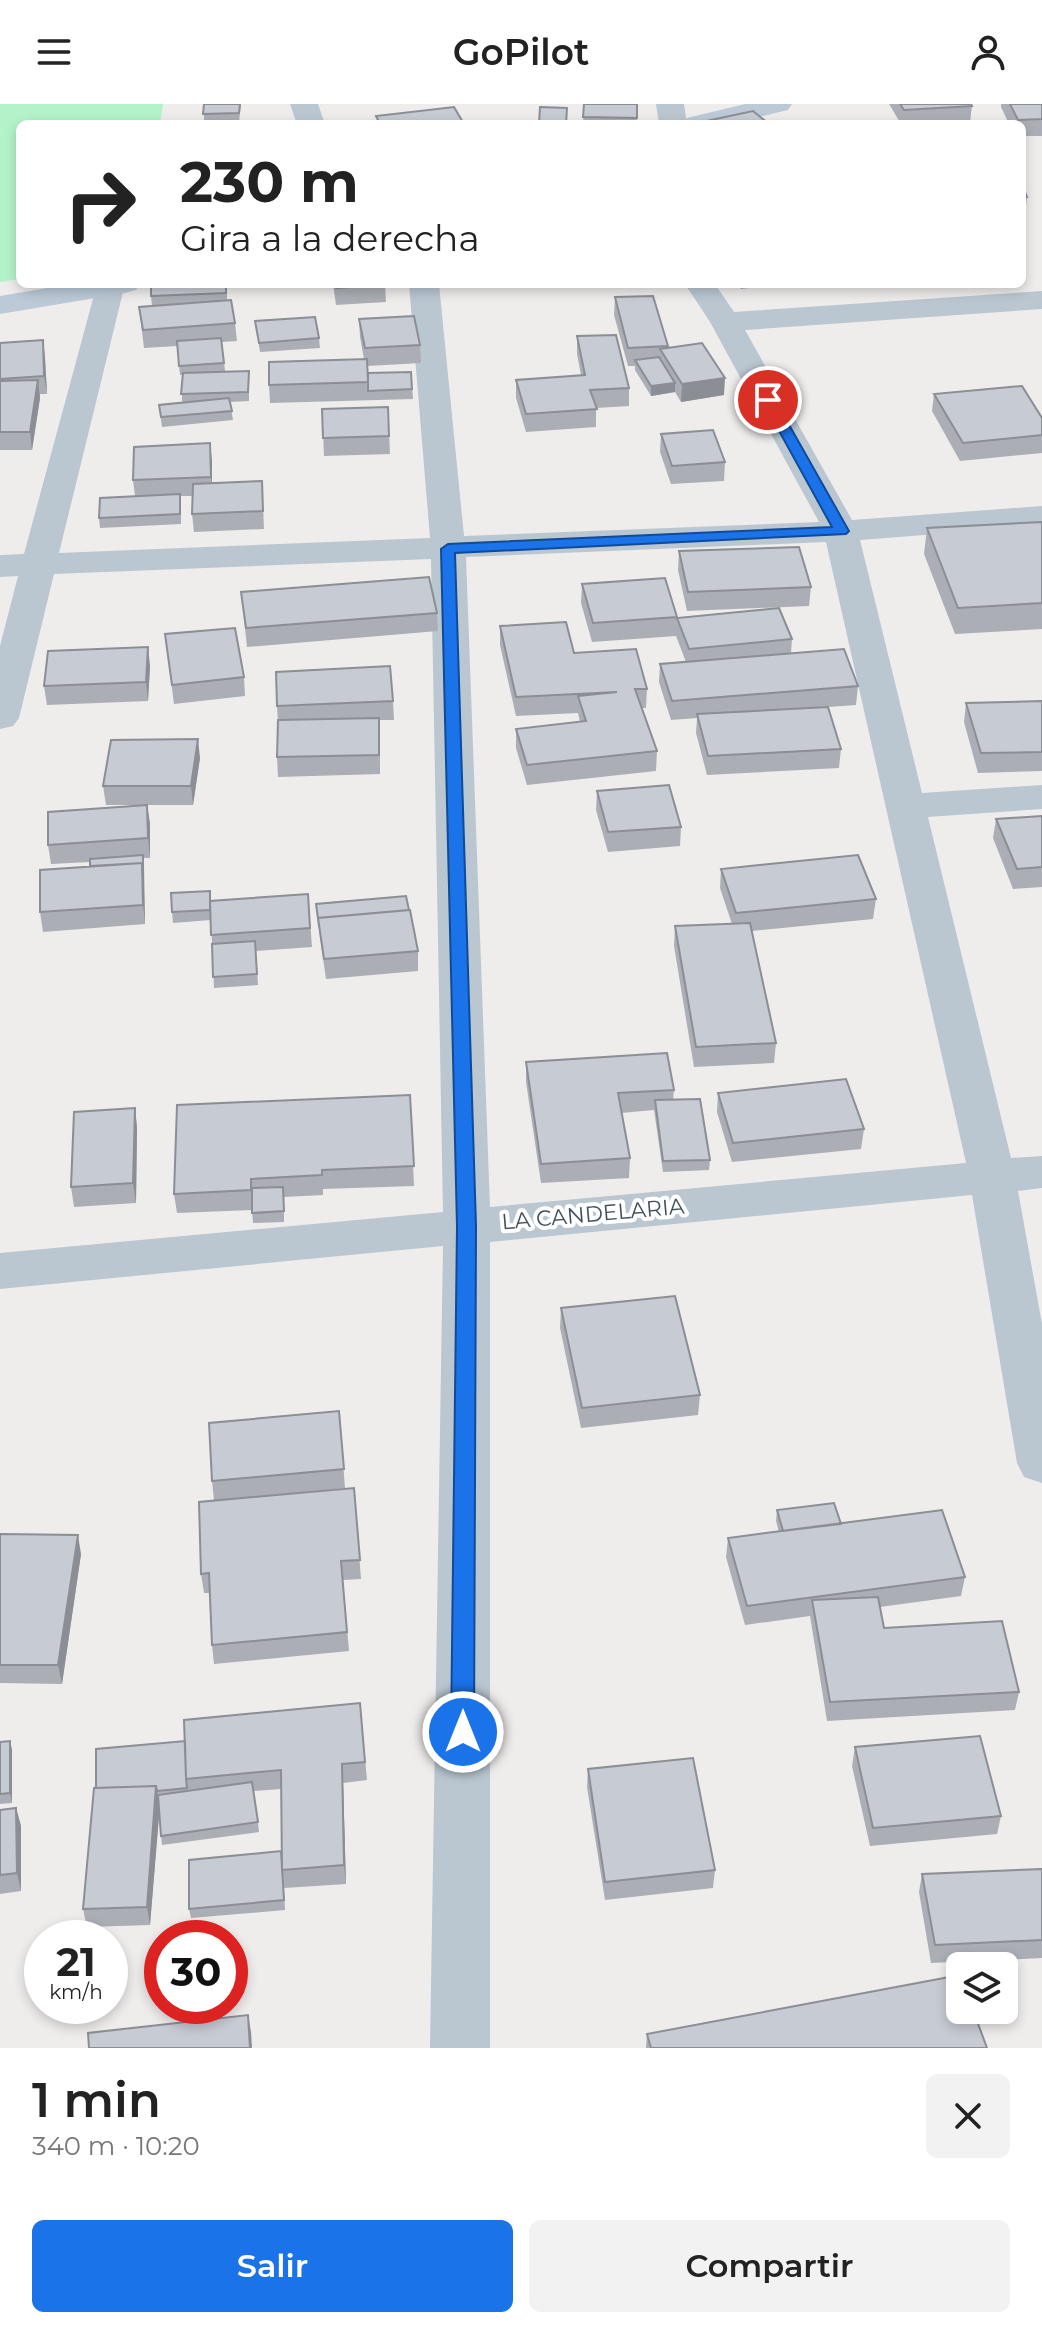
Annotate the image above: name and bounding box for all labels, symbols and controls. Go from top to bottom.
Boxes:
icon: menu [32,30,76,74]
text: GoPilot [453,30,589,74]
icon: person [966,30,1010,74]
text: 230 m [180,148,359,216]
icon: right [48,152,152,256]
text: Gira a la derecha [180,216,480,260]
pin [734,366,802,434]
icon: arrive [746,378,790,422]
street label: LA CANDELARIA [501,1193,686,1235]
position arrow [421,1690,505,1774]
speed limit sign: 30 [144,1920,248,2024]
text: 21 [56,1937,96,1986]
map controls [946,1952,1018,2024]
button: layers [946,1952,1018,2024]
text: km/h [49,1980,103,2004]
text: 1 min [32,2071,161,2129]
button: close [926,2074,1010,2158]
text: 340 m · 10:20 [32,2130,200,2162]
button: Salir [32,2220,513,2312]
button: Compartir [529,2220,1010,2312]

